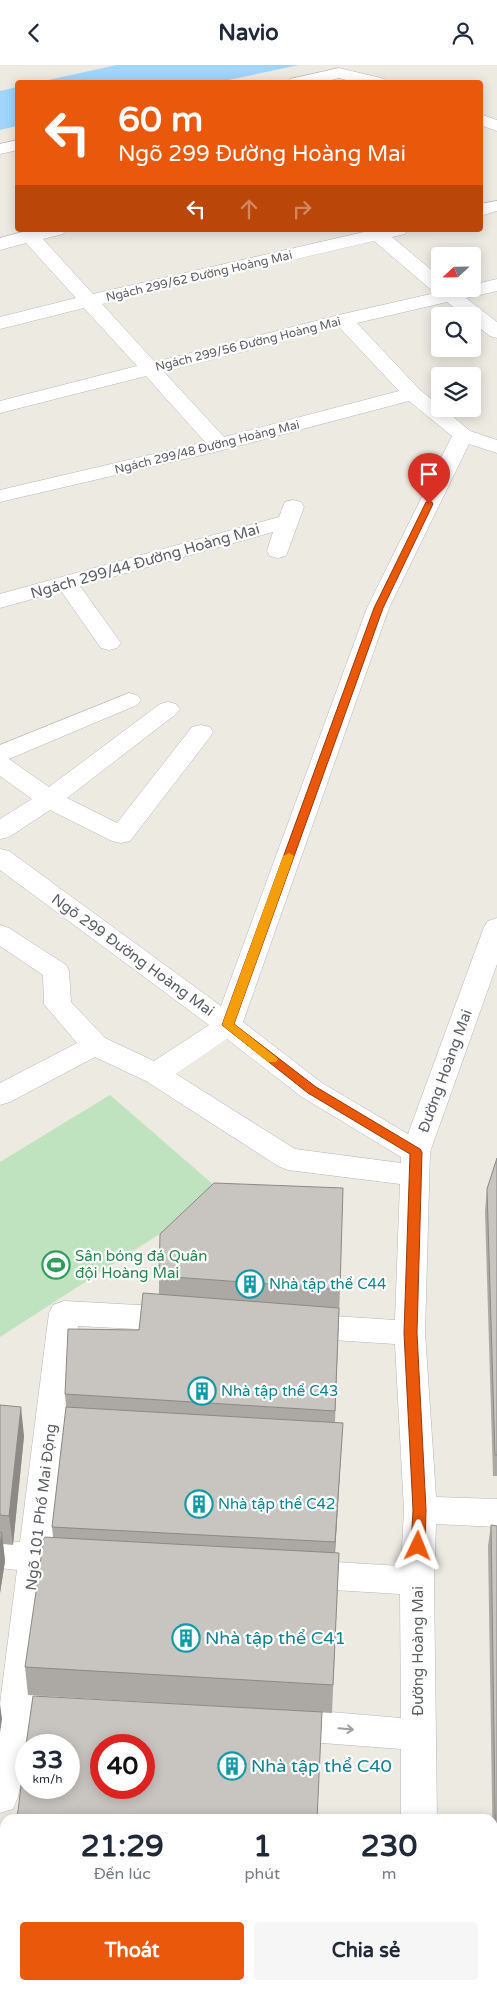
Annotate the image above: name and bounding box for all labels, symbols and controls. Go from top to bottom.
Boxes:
icon: back [20,19,48,47]
icon: person [449,19,477,47]
text: Navio [218,20,279,46]
text: 60 m [118,99,203,141]
icon: left [35,100,100,165]
text: Ngõ 299 Đường Hoàng Mai [118,141,406,167]
icon: left [182,195,210,223]
icon: ahead [235,195,263,223]
icon: right [288,195,316,223]
north arrow [431,247,481,297]
map controls [431,247,481,417]
street label: Ngách 299/62 Đường Hoàng Mai [105,248,293,304]
button: search [431,307,481,357]
street label: Ngách 299/56 Đường Hoàng Mai [154,314,342,374]
button: layers [431,367,481,417]
street label: Ngách 299/48 Đường Hoàng Mai [113,417,301,477]
pin [408,453,450,504]
icon: arrive [415,460,443,488]
street label: Ngách 299/44 Đường Hoàng Mai [28,520,262,602]
street label: Ngõ 299 Đường Hoàng Mai [48,890,218,1020]
street label: Đường Hoàng Mai [414,1007,476,1135]
place label: Sân bóng đá Quân đội Hoàng Mai [75,1247,207,1282]
sports icon: Sân bóng đá Quân đội Hoàng Mai [41,1250,71,1280]
building icon: Nhà tập thể C44 [235,1269,265,1299]
place label: Nhà tập thể C44 [269,1275,386,1293]
building icon: Nhà tập thể C43 [187,1376,217,1406]
place label: Nhà tập thể C43 [221,1382,338,1400]
street label: Ngõ 101 Phố Mai Động [22,1423,60,1591]
building icon: Nhà tập thể C42 [184,1489,214,1519]
place label: Nhà tập thể C42 [218,1495,335,1513]
position arrow [391,1519,443,1571]
street label: Đường Hoàng Mai [409,1586,427,1716]
building icon: Nhà tập thể C41 [171,1623,201,1653]
place label: Nhà tập thể C41 [205,1627,346,1649]
one-way arrow [338,1725,354,1734]
speed limit sign: 40 [90,1734,155,1799]
text: 33 [32,1745,63,1775]
building icon: Nhà tập thể C40 [217,1751,247,1781]
place label: Nhà tập thể C40 [251,1755,392,1777]
text: km/h [32,1772,63,1786]
text: 21:29 [81,1828,164,1865]
text: 1 [253,1828,272,1865]
text: 230 [361,1828,417,1865]
text: Đến lúc [94,1864,151,1884]
text: phút [244,1864,280,1884]
text: m [382,1864,396,1884]
button: Thoát [20,1922,244,1980]
button: Chia sẻ [254,1922,478,1980]

